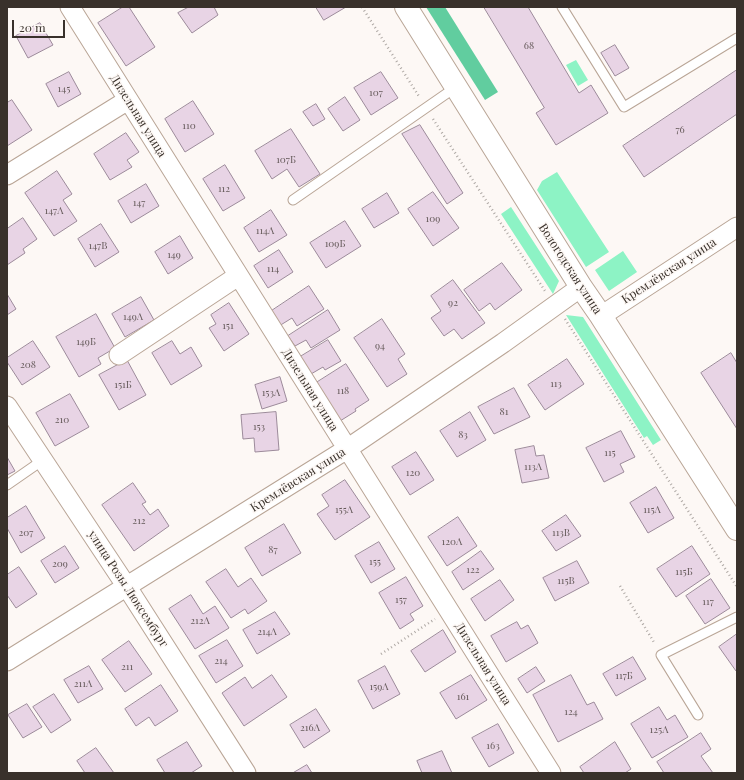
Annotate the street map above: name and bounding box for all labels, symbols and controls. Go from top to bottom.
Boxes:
scale bar [14,12,67,38]
text: 20 m [19,19,46,35]
house number: 68 [524,40,534,52]
street label: Дизельная улица [107,72,169,160]
house number: 145 [58,83,70,95]
house number: 107 [369,87,383,99]
house number: 110 [182,120,196,132]
house number: 76 [675,124,685,136]
house number: 107Б [276,154,296,166]
house number: 112 [218,183,230,195]
house number: 147 [133,197,145,209]
house number: 147А [45,205,63,217]
house number: 109 [426,213,440,225]
street label: Вологодская улица [535,221,605,317]
house number: 114А [256,225,274,237]
street label: Кремлёвская улица [619,235,719,307]
house number: 109Б [325,238,345,250]
house number: 147В [89,240,107,252]
house number: 149 [167,249,181,261]
house number: 114 [267,263,279,275]
house number: 92 [448,297,458,309]
house number: 149А [123,311,143,323]
house number: 151 [222,320,234,332]
house number: 149Б [76,336,96,348]
house number: 94 [375,340,385,352]
street label: Дизельная улица [279,346,341,434]
house number: 208 [20,359,36,371]
house number: 113 [550,378,562,390]
house number: 151Б [114,379,132,391]
house number: 118 [337,385,349,397]
house number: 153А [262,387,280,399]
house number: 81 [500,406,508,418]
house number: 210 [55,414,69,426]
house number: 153 [253,421,265,433]
house number: 83 [458,429,468,441]
street label: Кремлёвская улица [248,445,348,515]
house number: 115 [604,447,616,459]
house number: 113А [524,461,542,473]
house number: 120 [406,467,420,479]
house number: 155А [335,504,353,516]
house number: 115А [643,504,661,516]
house number: 212 [132,515,146,527]
house number: 207 [19,527,33,539]
house number: 113В [552,527,570,539]
street label: улица Розы Люксембург [85,528,171,650]
house number: 120А [442,536,462,548]
house number: 87 [268,544,278,556]
house number: 155 [369,556,381,568]
house number: 209 [52,558,68,570]
house number: 122 [466,564,480,576]
house number: 115Б [675,566,693,578]
house number: 115В [557,575,575,587]
house number: 157 [395,594,407,606]
house number: 117 [702,596,714,608]
house number: 212А [190,615,210,627]
street label: Дизельная улица [452,620,514,708]
house number: 214А [257,626,277,638]
house number: 214 [214,655,228,667]
house number: 211 [121,661,133,673]
house number: 117Б [615,670,633,682]
house number: 211А [74,678,92,690]
house number: 159А [369,681,389,693]
house number: 161 [457,691,469,703]
house number: 124 [564,706,578,718]
house number: 216А [300,722,320,734]
house number: 125А [650,724,668,736]
house number: 163 [486,740,500,752]

